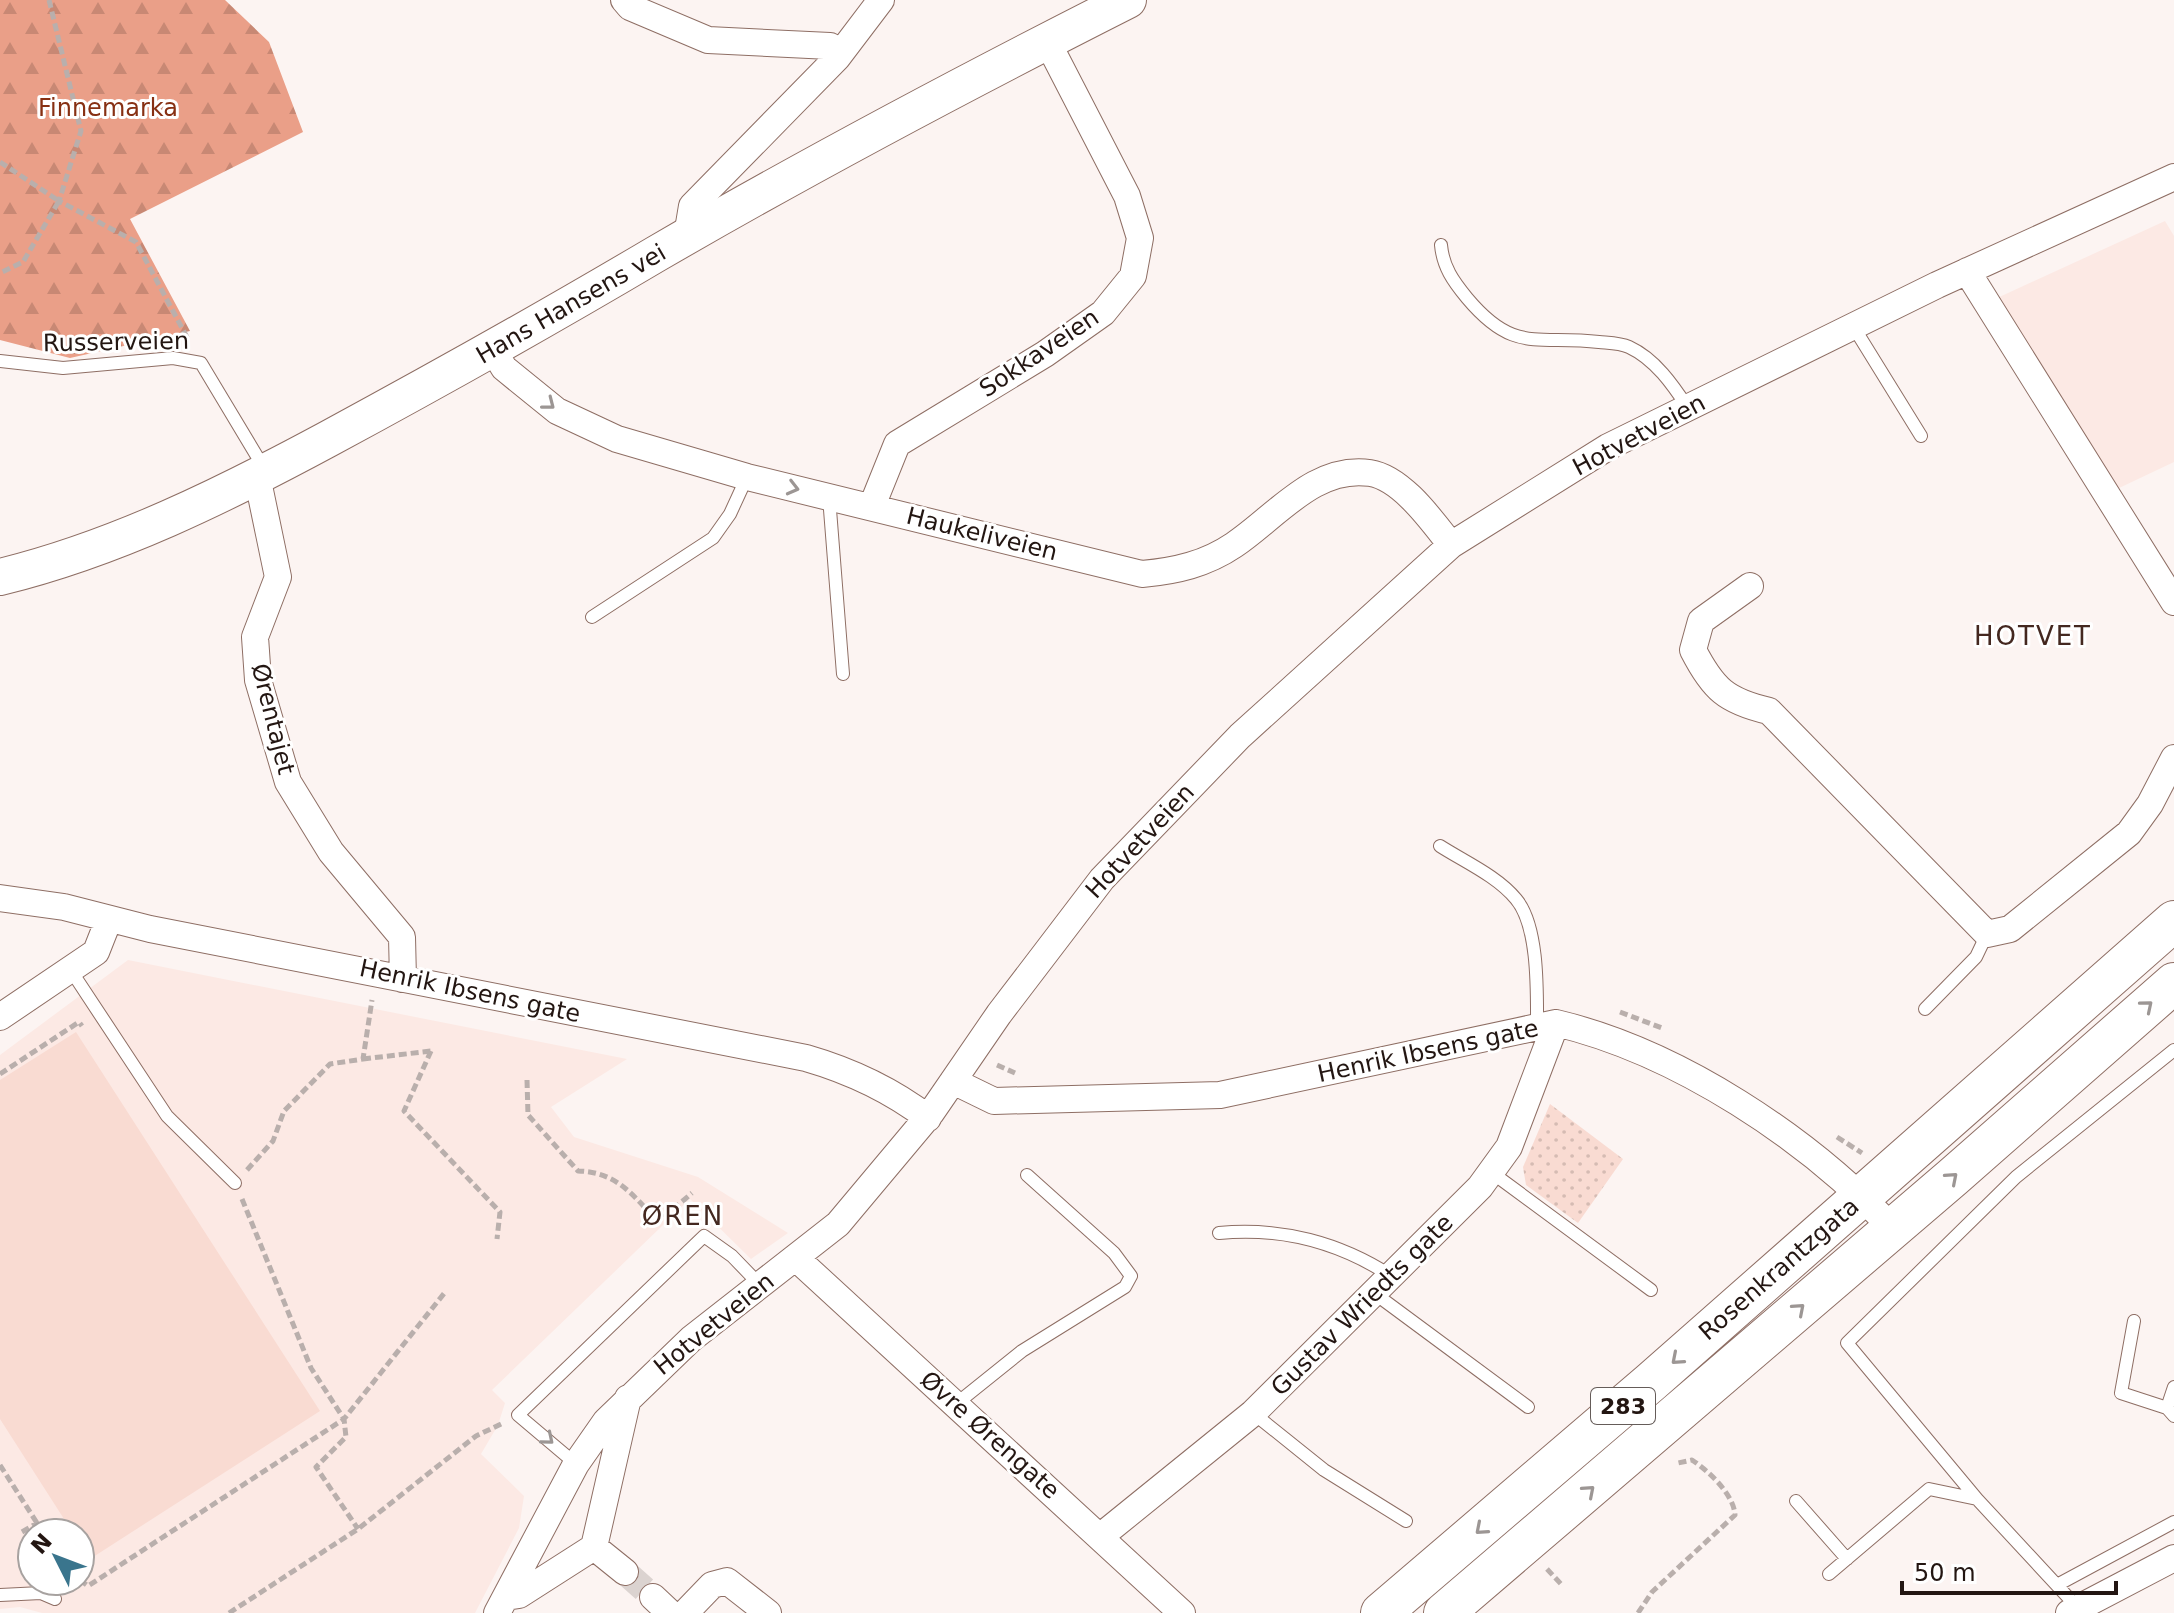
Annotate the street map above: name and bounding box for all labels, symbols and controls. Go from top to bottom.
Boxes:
park label: Finnemarka [38,94,178,122]
street label: Hans Hansens vei [471,238,671,370]
street label: Sokkaveien [974,303,1104,403]
street label: Russerveien [43,327,189,357]
street label: Hotvetveien [1568,388,1710,482]
one-way arrow [540,394,555,408]
one-way arrow [786,479,799,496]
street label: Haukeliveien [904,502,1060,566]
district label: HOTVET [1974,621,2092,651]
street label: Ørentajet [246,661,300,777]
street label: Hotvetveien [1080,778,1200,904]
street label: Henrik Ibsens gate [357,954,583,1028]
one-way arrow [2137,1001,2152,1016]
street label: Henrik Ibsens gate [1315,1014,1541,1088]
one-way arrow [1942,1174,1957,1188]
street label: Rosenkrantzgata [1693,1192,1865,1346]
district label: ØREN [642,1201,724,1231]
street label: Gustav Wriedts gate [1265,1208,1459,1402]
street label: Hotvetveien [648,1267,780,1381]
one-way arrow [1790,1305,1804,1319]
one-way arrow [1672,1349,1687,1364]
street label: Øvre Ørengate [915,1365,1065,1505]
road number: 283 [1591,1388,1655,1424]
one-way arrow [538,1429,553,1444]
one-way arrow [1580,1486,1594,1500]
north arrow [16,1517,96,1597]
one-way arrow [1475,1519,1490,1534]
text: N [26,1529,57,1559]
scale bar [1902,1545,2116,1595]
text: 50 m [1914,1559,1976,1587]

